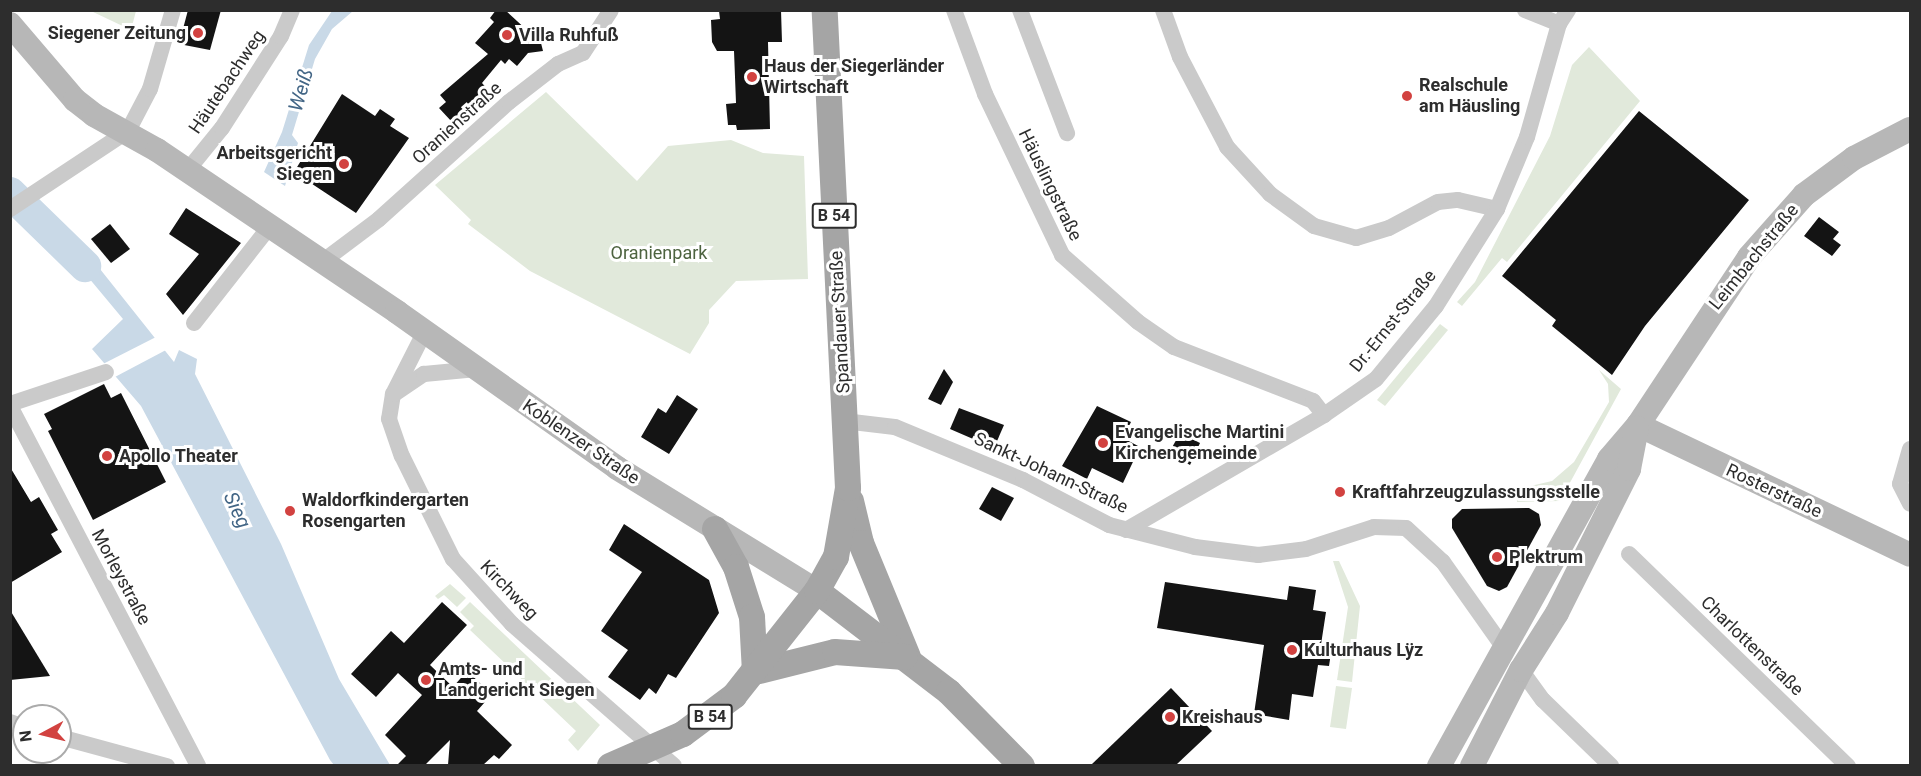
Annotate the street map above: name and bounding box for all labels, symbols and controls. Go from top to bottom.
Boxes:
place label: Siegener Zeitung [48,22,186,44]
place label: Villa Ruhfuß [519,24,619,46]
street label: Häutebachweg [184,26,270,138]
marker: Siegener Zeitung [191,26,205,40]
marker: Villa Ruhfuß [500,28,514,42]
place label: Haus der Siegerländer Wirtschaft [764,56,944,98]
water label: Weiß [283,66,319,114]
marker: Haus der Siegerländer Wirtschaft [745,70,759,84]
place label: Realschule am Häusling [1419,75,1520,118]
street label: Oranienstraße [408,77,506,169]
marker: Realschule am Häusling [1400,89,1414,103]
street label: Häuslingstraße [1014,126,1086,244]
place label: Arbeitsgericht Siegen [216,143,332,186]
marker: Arbeitsgericht Siegen [337,157,351,171]
street label: Leimbachstraße [1705,200,1803,314]
road number: B 54 [812,203,856,229]
park label: Oranienpark [611,242,707,264]
street label: Spandauer Straße [825,250,855,394]
street label: Dr.-Ernst-Straße [1345,265,1441,377]
street label: Koblenzer Straße [518,395,644,489]
place label: Evangelische Martini Kirchengemeinde [1115,422,1284,464]
street label: Sankt-Johann-Straße [971,428,1131,518]
marker: Evangelische Martini Kirchengemeinde [1096,436,1110,450]
place label: Apollo Theater [119,445,238,467]
marker: Apollo Theater [100,449,114,463]
street label: Rosterstraße [1723,459,1825,523]
place label: Kraftfahrzeugzulassungsstelle [1352,481,1600,503]
marker: Kraftfahrzeugzulassungsstelle [1333,485,1347,499]
water label: Sieg [218,488,256,532]
place label: Waldorfkindergarten Rosengarten [302,490,469,532]
marker: Waldorfkindergarten Rosengarten [283,504,297,518]
street label: Morleystraße [87,525,155,629]
place label: Plektrum [1509,546,1583,568]
marker: Plektrum [1490,550,1504,564]
street label: Kirchweg [475,556,543,624]
street label: Charlottenstraße [1696,592,1808,700]
place label: Kulturhaus Lÿz [1304,639,1423,661]
marker: Kulturhaus Lÿz [1285,643,1299,657]
place label: Amts- und Landgericht Siegen [438,659,595,702]
marker: Amts- und Landgericht Siegen [419,673,433,687]
north arrow [12,704,72,764]
road number: B 54 [688,704,732,730]
place label: Kreishaus [1182,706,1263,728]
marker: Kreishaus [1163,710,1177,724]
text: N [16,729,36,743]

